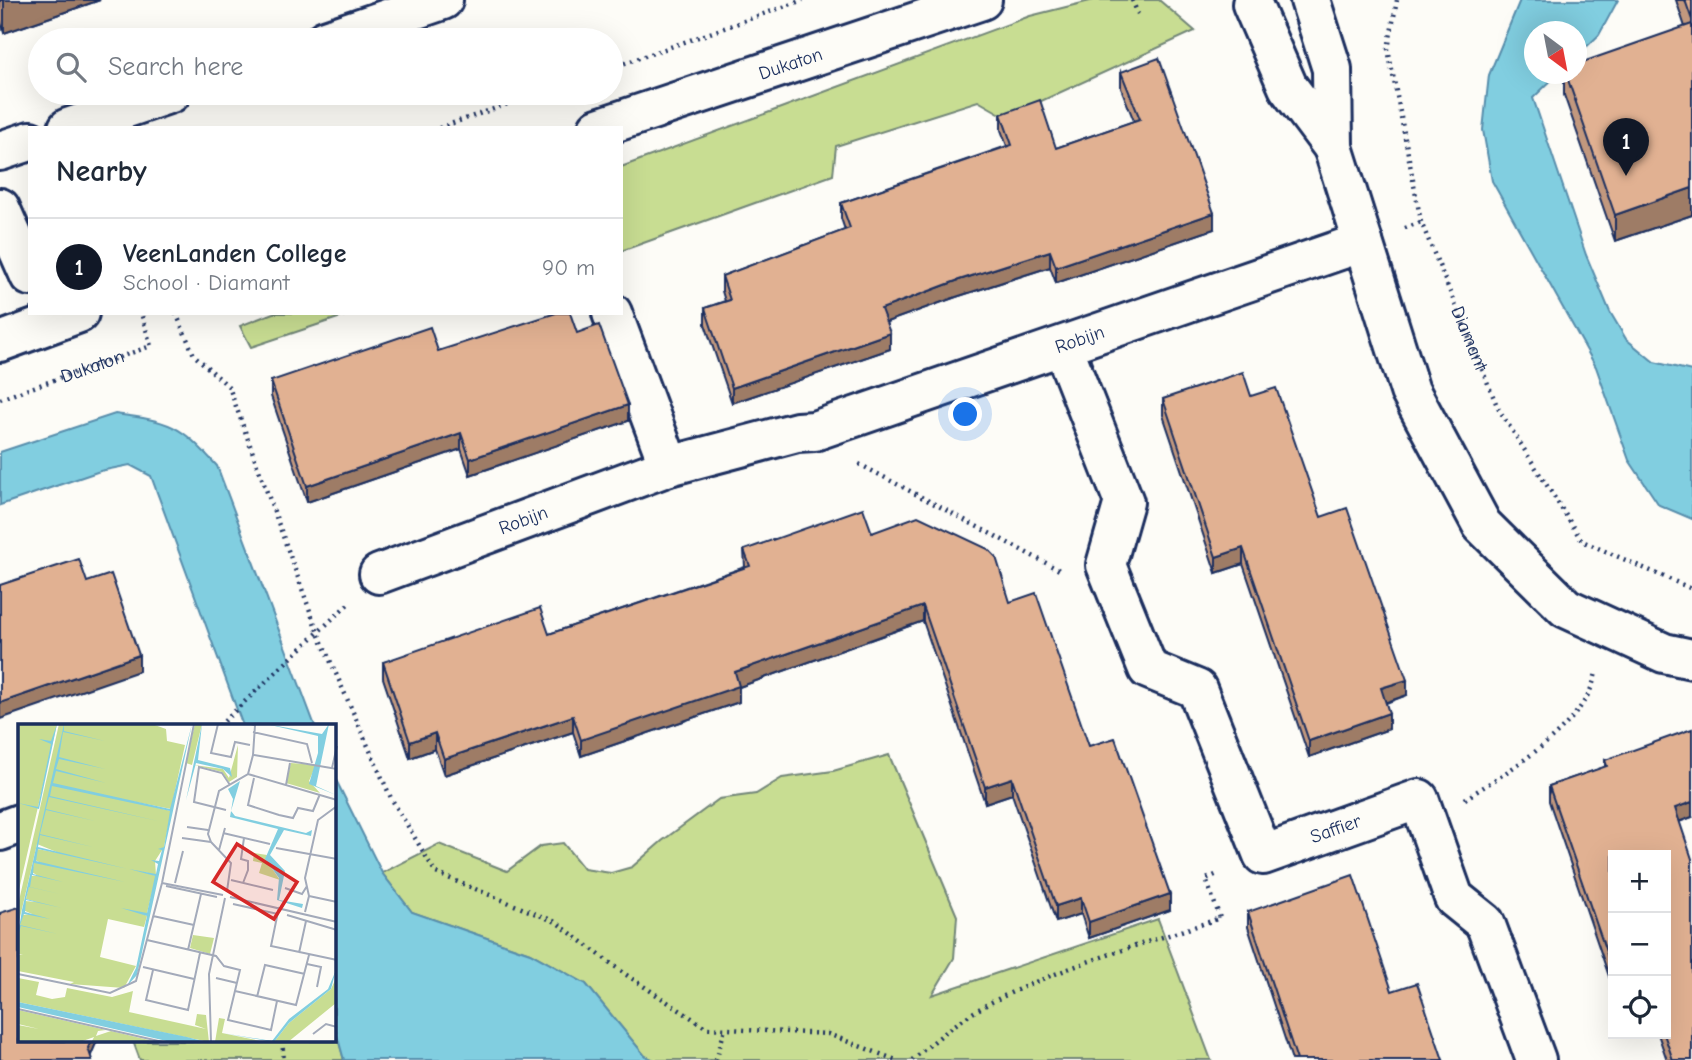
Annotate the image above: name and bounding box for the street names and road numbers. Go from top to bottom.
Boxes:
street label: Dukaton [756,43,825,85]
street label: Diamant [1446,303,1493,374]
street label: Robijn [1052,321,1107,358]
street label: Dukaton [58,345,127,388]
street label: Robijn [496,501,551,539]
street label: Saffier [1307,810,1364,848]

